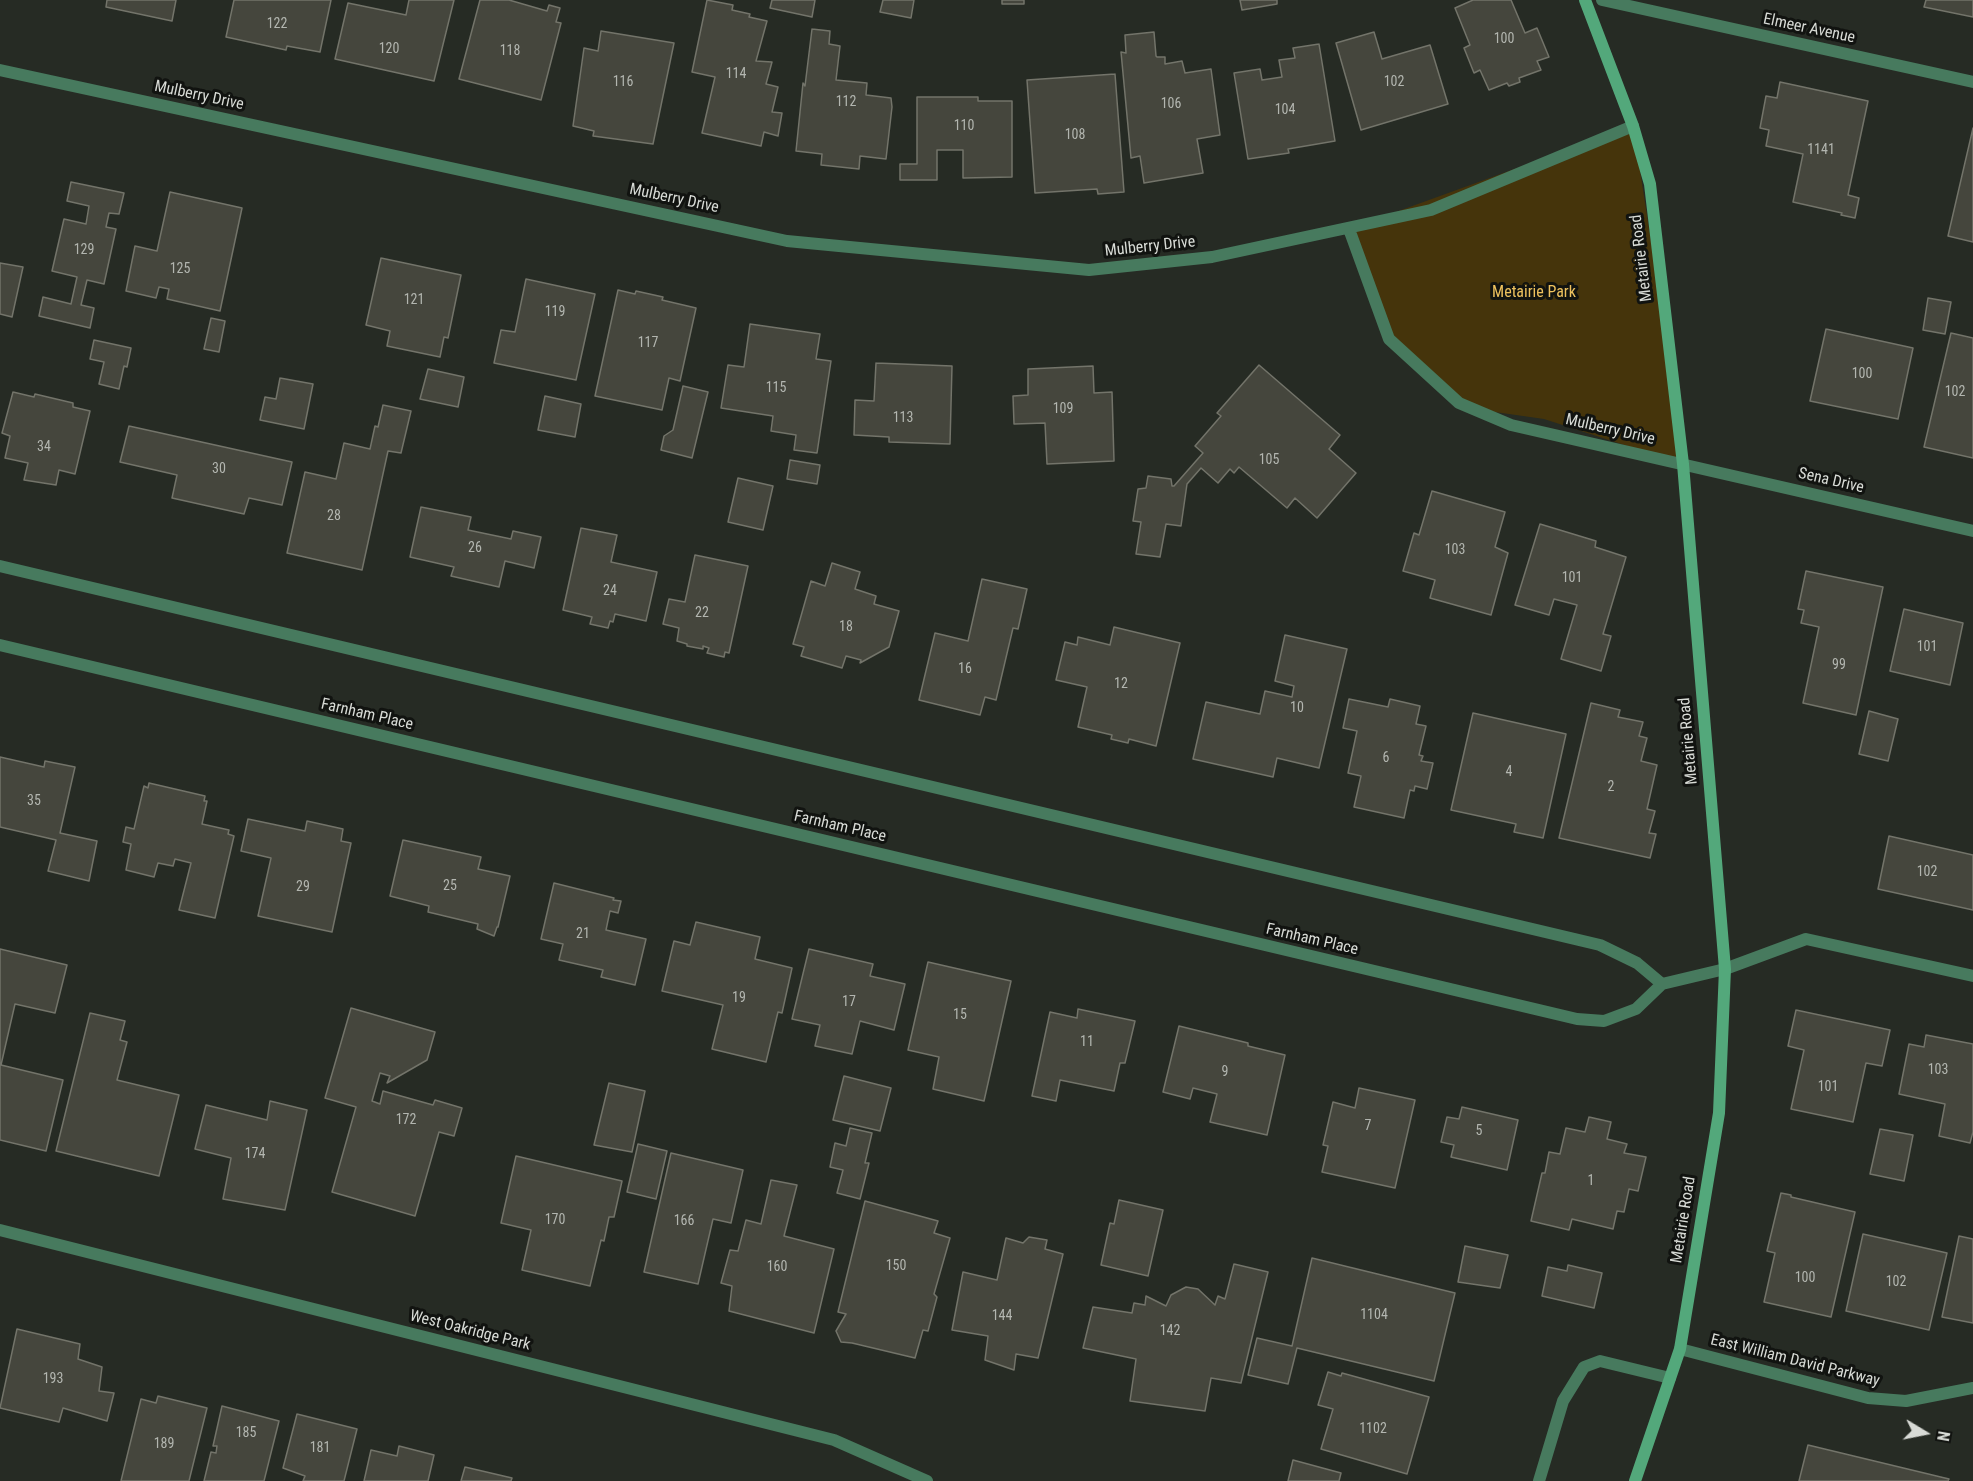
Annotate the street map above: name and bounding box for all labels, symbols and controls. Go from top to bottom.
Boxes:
street label: Elmeer Avenue [1761,10,1857,48]
house number: 122 [267,16,287,32]
house number: 100 [1494,31,1514,47]
house number: 120 [379,41,399,57]
house number: 118 [500,43,520,59]
house number: 114 [726,66,746,82]
house number: 116 [613,74,633,90]
house number: 102 [1384,74,1404,90]
street label: Mulberry Drive [152,77,246,115]
house number: 112 [836,94,856,110]
house number: 106 [1161,96,1181,112]
house number: 104 [1275,102,1295,118]
house number: 110 [954,118,974,134]
house number: 108 [1065,127,1085,143]
house number: 1141 [1807,142,1835,158]
street label: Mulberry Drive [627,180,721,218]
street label: Metairie Road [1627,213,1657,303]
street label: Mulberry Drive [1104,233,1196,261]
house number: 129 [74,242,94,258]
house number: 125 [170,261,190,277]
park label: Metairie Park [1492,283,1576,303]
house number: 121 [404,292,424,308]
house number: 119 [545,304,565,320]
house number: 117 [638,335,658,351]
house number: 100 [1852,366,1872,382]
house number: 115 [766,380,786,396]
house number: 102 [1945,384,1965,400]
house number: 109 [1053,401,1073,417]
house number: 113 [893,410,913,426]
street label: Mulberry Drive [1563,410,1657,450]
house number: 34 [37,439,51,455]
house number: 105 [1259,452,1279,468]
house number: 30 [212,461,226,477]
street label: Sena Drive [1796,464,1866,498]
house number: 28 [327,508,341,524]
house number: 26 [468,540,482,556]
house number: 103 [1445,542,1465,558]
house number: 101 [1562,570,1582,586]
house number: 24 [603,583,617,599]
house number: 22 [695,605,709,621]
house number: 18 [839,619,853,635]
house number: 101 [1917,639,1937,655]
house number: 99 [1832,657,1846,673]
house number: 16 [958,661,972,677]
house number: 12 [1114,676,1128,692]
street label: Farnham Place [319,695,415,735]
street label: Metairie Road [1676,697,1702,785]
house number: 10 [1290,700,1304,716]
house number: 6 [1383,750,1389,766]
house number: 4 [1506,764,1512,780]
house number: 2 [1608,779,1614,795]
house number: 35 [27,793,41,809]
street label: Farnham Place [792,807,888,847]
house number: 102 [1917,864,1937,880]
house number: 25 [443,878,457,894]
house number: 29 [296,879,310,895]
street label: Farnham Place [1264,920,1360,960]
house number: 21 [576,926,590,942]
house number: 19 [732,990,746,1006]
house number: 17 [842,994,856,1010]
house number: 15 [953,1007,967,1023]
house number: 11 [1080,1034,1094,1050]
house number: 103 [1928,1062,1948,1078]
house number: 9 [1222,1064,1228,1080]
house number: 101 [1818,1079,1838,1095]
house number: 172 [396,1112,416,1128]
house number: 7 [1365,1118,1371,1134]
house number: 5 [1476,1123,1482,1139]
house number: 174 [245,1146,265,1162]
house number: 1 [1588,1173,1594,1189]
street label: Metairie Road [1668,1175,1700,1265]
house number: 170 [545,1212,565,1228]
house number: 166 [674,1213,694,1229]
house number: 150 [886,1258,906,1274]
house number: 160 [767,1259,787,1275]
house number: 100 [1795,1270,1815,1286]
house number: 102 [1886,1274,1906,1290]
street label: West Oakridge Park [408,1307,532,1355]
house number: 1104 [1360,1307,1388,1323]
house number: 144 [992,1308,1012,1324]
house number: 142 [1160,1323,1180,1339]
street label: East William David Parkway [1708,1331,1882,1391]
house number: 193 [43,1371,63,1387]
north arrow [1895,1403,1955,1463]
house number: 1102 [1359,1421,1387,1437]
house number: 185 [236,1425,256,1441]
text: N [1933,1430,1953,1443]
house number: 189 [154,1436,174,1452]
house number: 181 [310,1440,330,1456]

